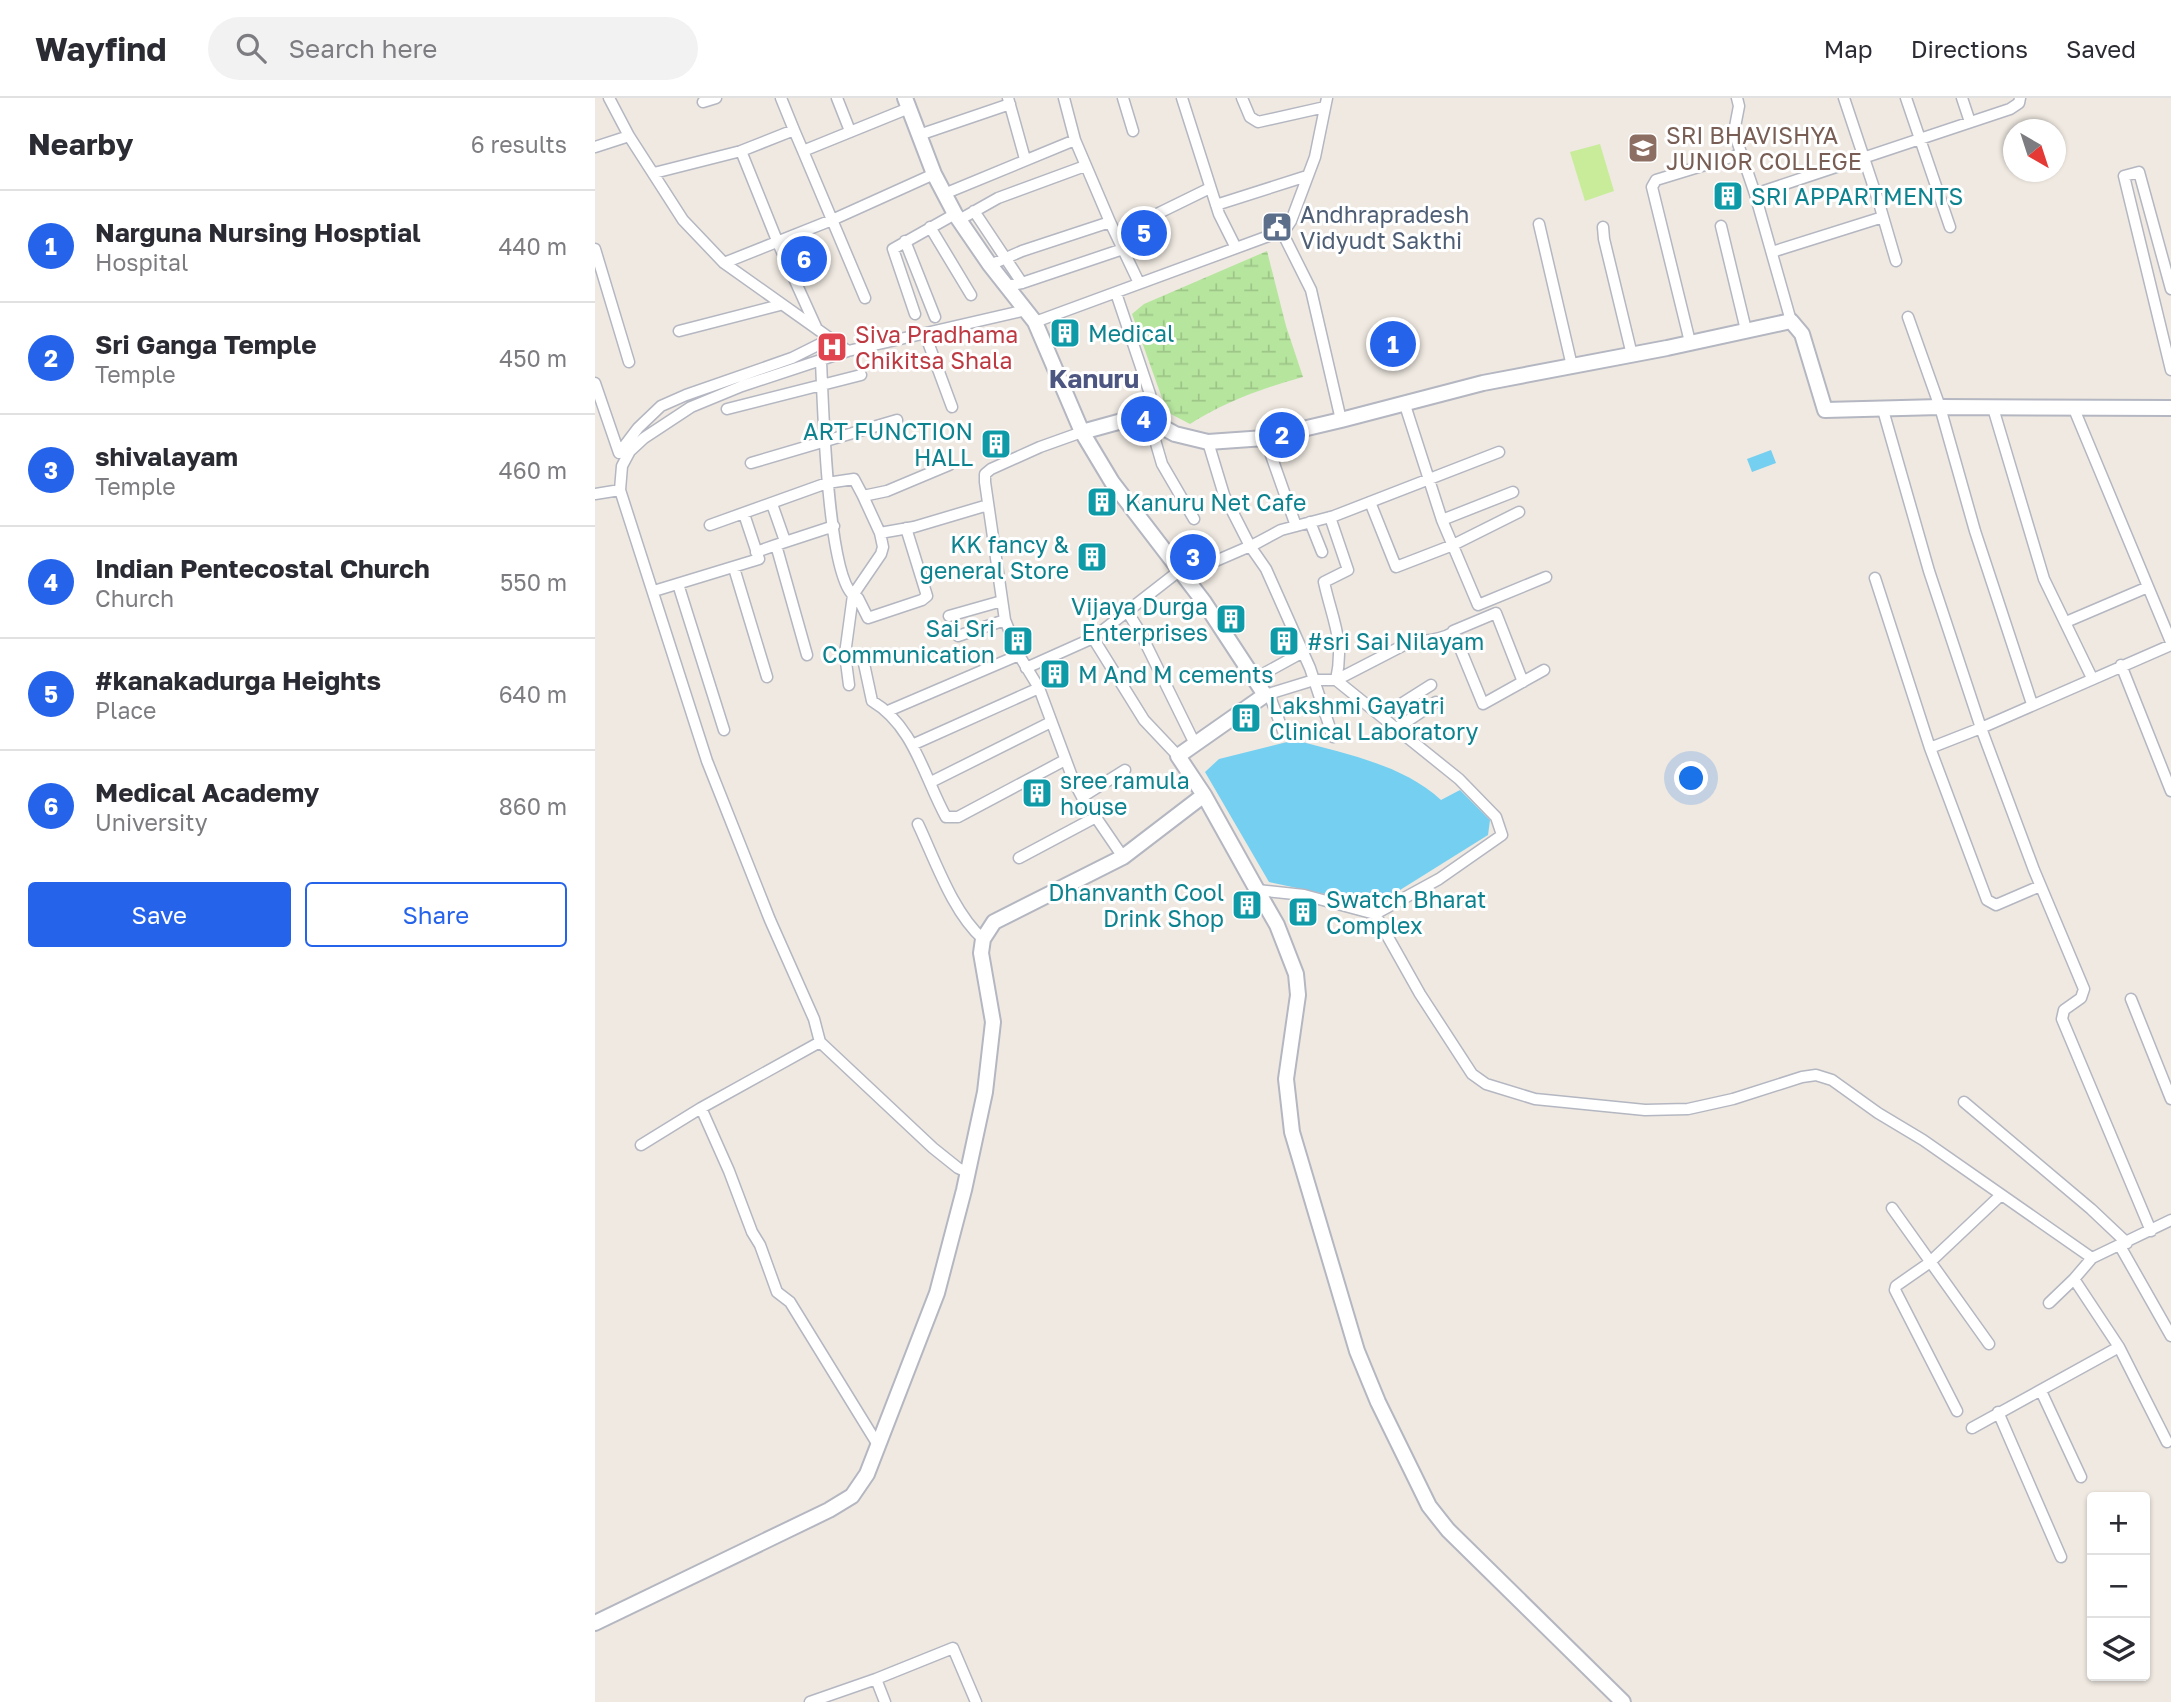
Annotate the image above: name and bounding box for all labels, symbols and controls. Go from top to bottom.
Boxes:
search box [208,17,698,80]
text: Wayfind [35,29,166,68]
icon: search [232,29,270,67]
text: Search here [288,33,437,64]
text: Map [1824,34,1873,63]
text: Directions [1911,34,2028,63]
text: Saved [2066,34,2136,63]
north arrow [2003,119,2066,182]
place label: SRI BHAVISHYA JUNIOR COLLEGE [1666,121,1862,175]
text: Nearby [28,126,133,162]
text: 6 results [471,130,567,158]
school or university icon: SRI BHAVISHYA JUNIOR COLLEGE [1626,131,1660,165]
building icon: SRI APPARTMENTS [1711,179,1745,213]
place label: SRI APPARTMENTS [1751,182,1963,210]
place label: Andhrapradesh Vidyudt Sakthi [1300,200,1469,254]
pin: 5 [1121,207,1167,259]
public building icon: Andhrapradesh Vidyudt Sakthi [1260,210,1294,244]
text: Narguna Nursing Hosptial [95,217,421,248]
text: 1 [45,232,57,260]
text: 440 m [499,232,567,260]
pin: 6 [781,233,827,285]
text: Hospital [95,248,188,276]
building icon: Medical [1048,316,1082,350]
pin: 1 [1370,318,1416,370]
place label: Medical [1088,319,1174,347]
place label: Siva Pradhama Chikitsa Shala [855,320,1018,374]
text: Sri Ganga Temple [95,329,317,360]
hospital icon: Siva Pradhama Chikitsa Shala [815,330,849,364]
text: 2 [44,344,58,372]
text: 450 m [499,344,567,372]
text: Temple [95,360,176,388]
district label: Kanuru [1049,363,1139,394]
pin: 4 [1121,393,1167,445]
pin: 2 [1259,409,1305,461]
place label: ART FUNCTION HALL [803,417,973,471]
building icon: ART FUNCTION HALL [979,427,1013,461]
text: shivalayam [95,441,238,472]
text: 3 [44,456,58,484]
text: 460 m [499,456,567,484]
text: Temple [95,472,176,500]
building icon: Kanuru Net Cafe [1085,485,1119,519]
place label: Kanuru Net Cafe [1125,488,1306,516]
place label: KK fancy & general Store [920,530,1070,584]
pin: 3 [1170,531,1216,583]
building icon: KK fancy & general Store [1075,540,1109,574]
text: Indian Pentecostal Church [95,553,430,584]
text: 4 [44,568,58,596]
text: 550 m [500,568,567,596]
text: Church [95,584,174,612]
place label: Vijaya Durga Enterprises [1071,592,1208,646]
building icon: Vijaya Durga Enterprises [1214,602,1248,636]
place label: Sai Sri Communication [822,614,995,668]
building icon: Sai Sri Communication [1001,624,1035,658]
building icon: #sri Sai Nilayam [1267,624,1301,658]
place label: #sri Sai Nilayam [1307,627,1484,655]
building icon: M And M cements [1038,657,1072,691]
place label: M And M cements [1078,660,1273,688]
text: #kanakadurga Heights [95,665,381,696]
text: 5 [44,680,58,708]
text: 640 m [499,680,567,708]
place label: Lakshmi Gayatri Clinical Laboratory [1269,691,1479,745]
text: Place [95,696,156,724]
building icon: Lakshmi Gayatri Clinical Laboratory [1229,701,1263,735]
your location [1674,761,1708,795]
place label: sree ramula house [1060,766,1190,820]
building icon: sree ramula house [1020,776,1054,810]
text: Medical Academy [95,777,319,808]
text: 6 [44,792,58,820]
text: 860 m [499,792,567,820]
text: University [95,808,208,836]
place label: Dhanvanth Cool Drink Shop [1048,878,1224,932]
button: Save [28,882,291,947]
button: Share [305,882,567,947]
place label: Swatch Bharat Complex [1326,885,1486,939]
building icon: Dhanvanth Cool Drink Shop [1230,888,1264,922]
building icon: Swatch Bharat Complex [1286,895,1320,929]
map controls [2087,1492,2150,1681]
button: + [2087,1492,2150,1555]
button: − [2087,1555,2150,1618]
button: layers [2087,1618,2150,1681]

